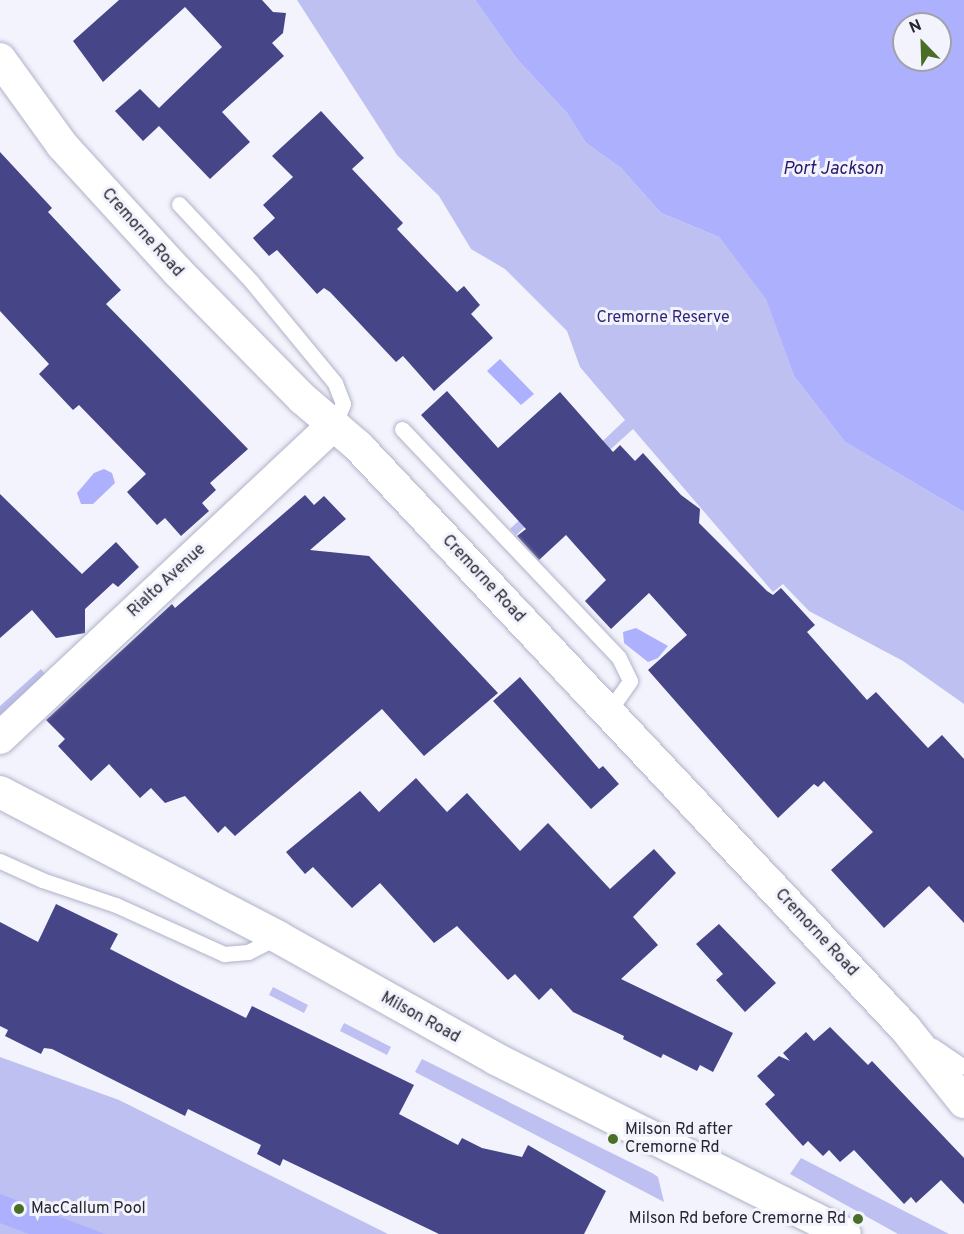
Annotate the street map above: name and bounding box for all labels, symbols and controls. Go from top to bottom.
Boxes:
north arrow [892,12,952,72]
text: N [907,16,925,39]
water label: Port Jackson [783,159,883,181]
street label: Cremorne Road [97,185,187,281]
park label: Cremorne Reserve [596,308,730,328]
street label: Cremorne Road [438,531,528,627]
street label: Rialto Avenue [124,540,210,622]
street label: Cremorne Road [771,885,861,981]
street label: Milson Road [377,988,463,1048]
place label: Milson Rd after Cremorne Rd [625,1120,733,1158]
marker: Milson Rd after Cremorne Rd [606,1132,620,1146]
place label: MacCallum Pool [31,1199,146,1219]
marker: MacCallum Pool [12,1202,26,1216]
place label: Milson Rd before Cremorne Rd [629,1209,846,1229]
marker: Milson Rd before Cremorne Rd [851,1212,865,1226]

